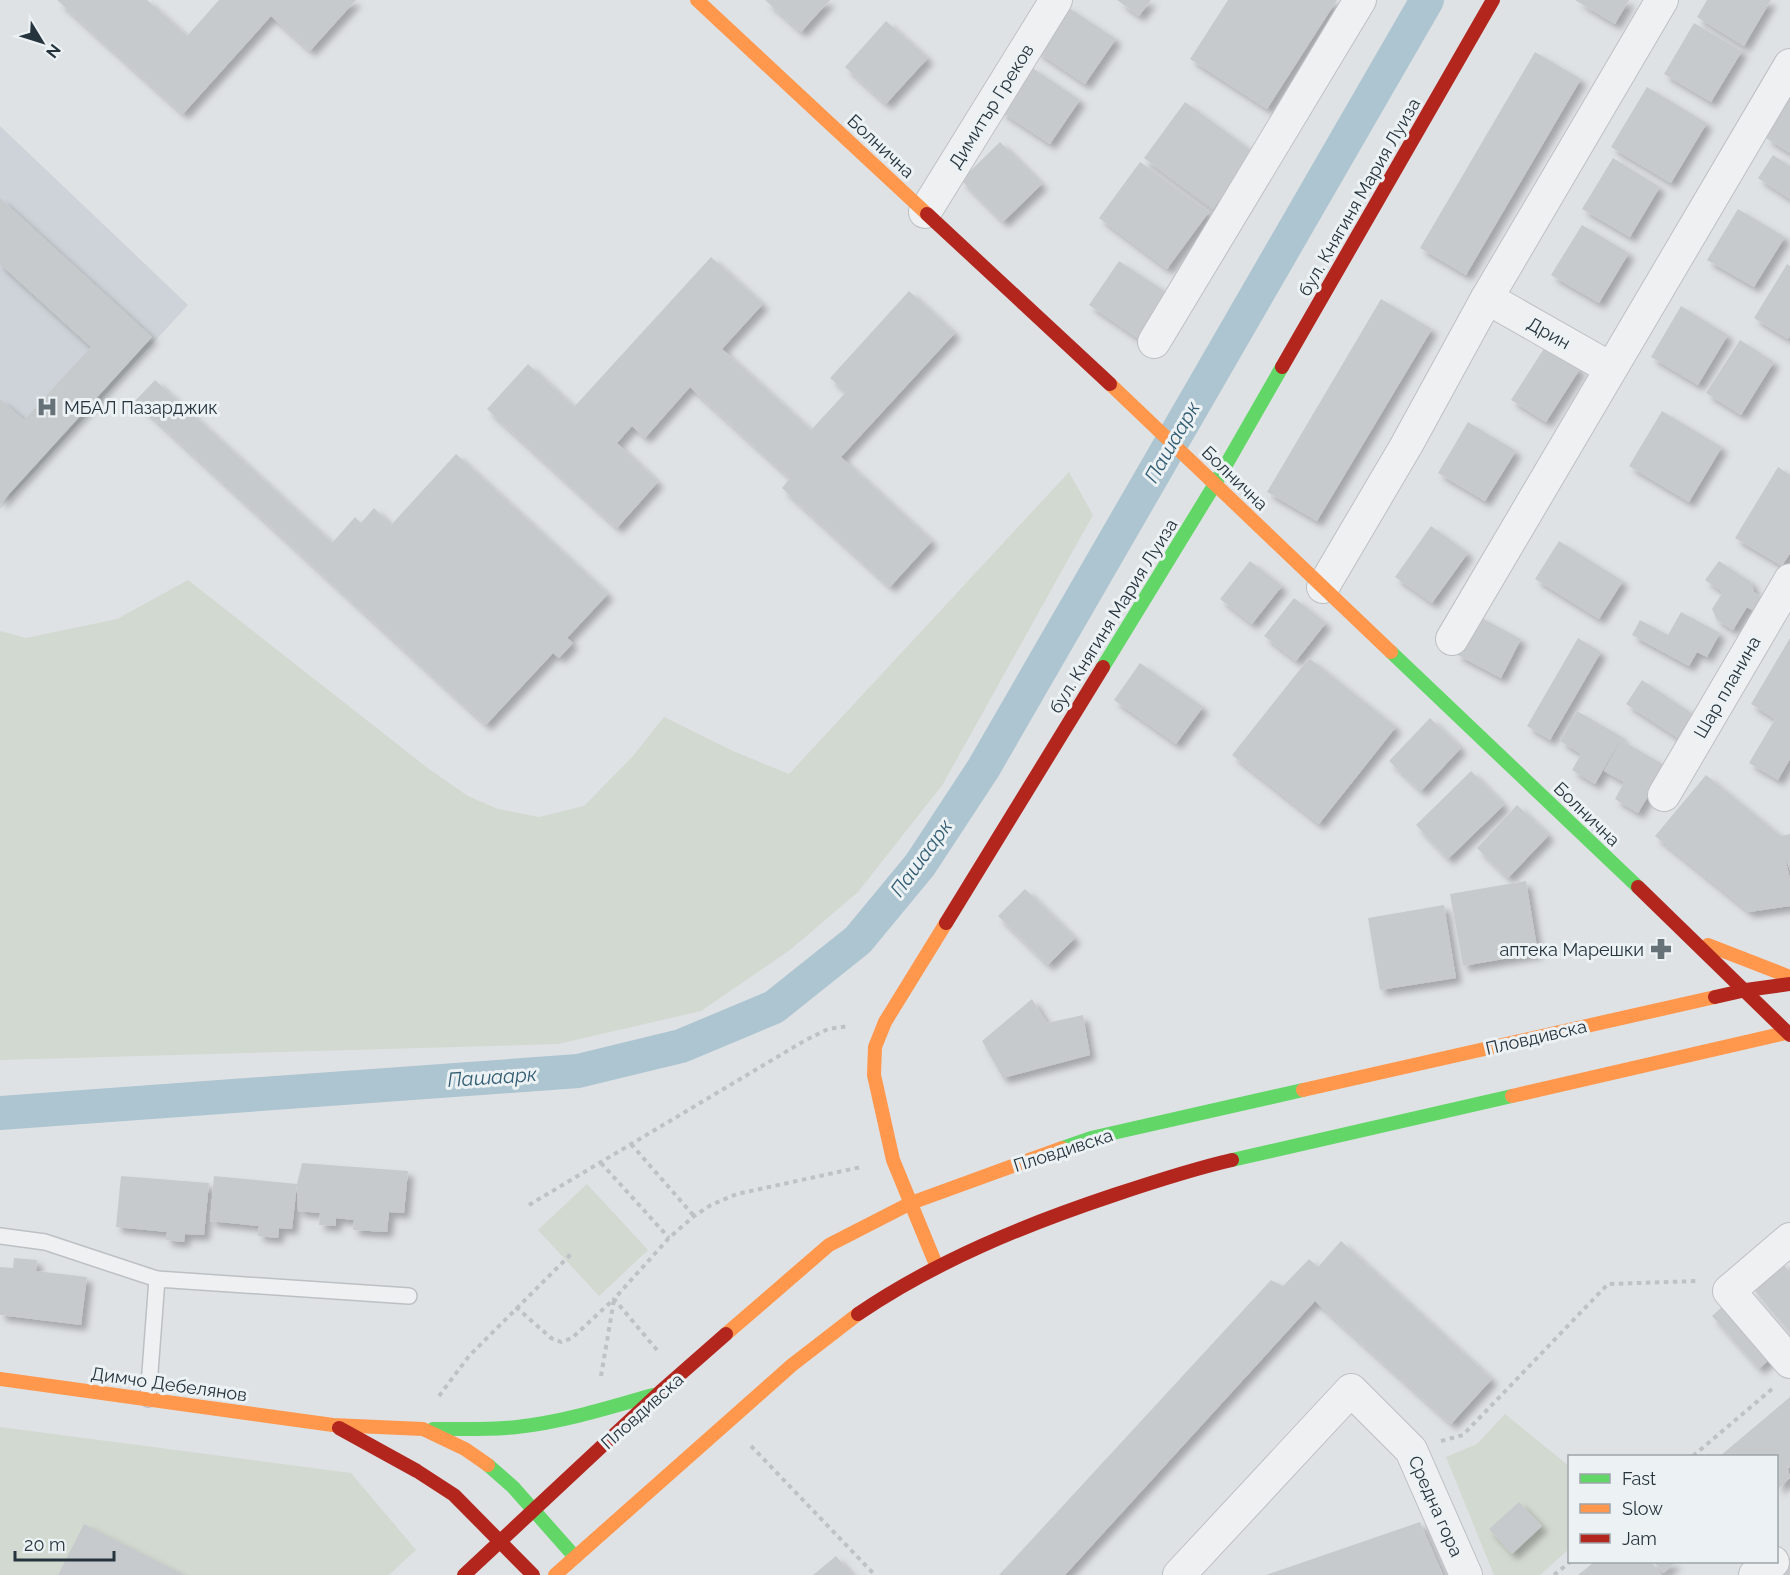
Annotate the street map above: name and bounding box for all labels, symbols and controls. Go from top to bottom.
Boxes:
north arrow [12,12,72,72]
text: N [42,40,65,62]
street label: Димитър Греков [944,40,1038,172]
street label: бул. Княгиня Мария Луиза [1294,94,1424,300]
street label: Болнична [843,110,919,182]
street label: Дрин [1524,313,1574,353]
hospital icon: МБАЛ Пазарджик [35,395,59,419]
place label: МБАЛ Пазарджик [64,397,218,418]
water label: Пашаарк [1139,397,1205,487]
street label: Болнична [1198,441,1272,515]
street label: бул. Княгиня Мария Луиза [1044,515,1182,717]
street label: Шар планина [1689,632,1765,742]
street label: Болнична [1550,777,1624,851]
water label: Пашаарк [885,815,957,901]
pharmacy icon: аптека Марешки [1649,937,1673,961]
place label: аптека Марешки [1499,939,1644,960]
street label: Пловдивска [1483,1015,1589,1059]
water label: Пашаарк [447,1062,538,1092]
street label: Пловдивска [1011,1124,1115,1176]
street label: Димчо Дебелянов [90,1363,248,1405]
street label: Пловдивска [597,1369,687,1453]
street label: Средна гора [1404,1452,1468,1560]
legend [1568,1455,1778,1563]
text: Fast [1622,1468,1656,1489]
text: Slow [1622,1498,1663,1519]
scale bar [15,1524,114,1562]
text: Jam [1622,1528,1657,1549]
text: 20 m [24,1534,66,1555]

